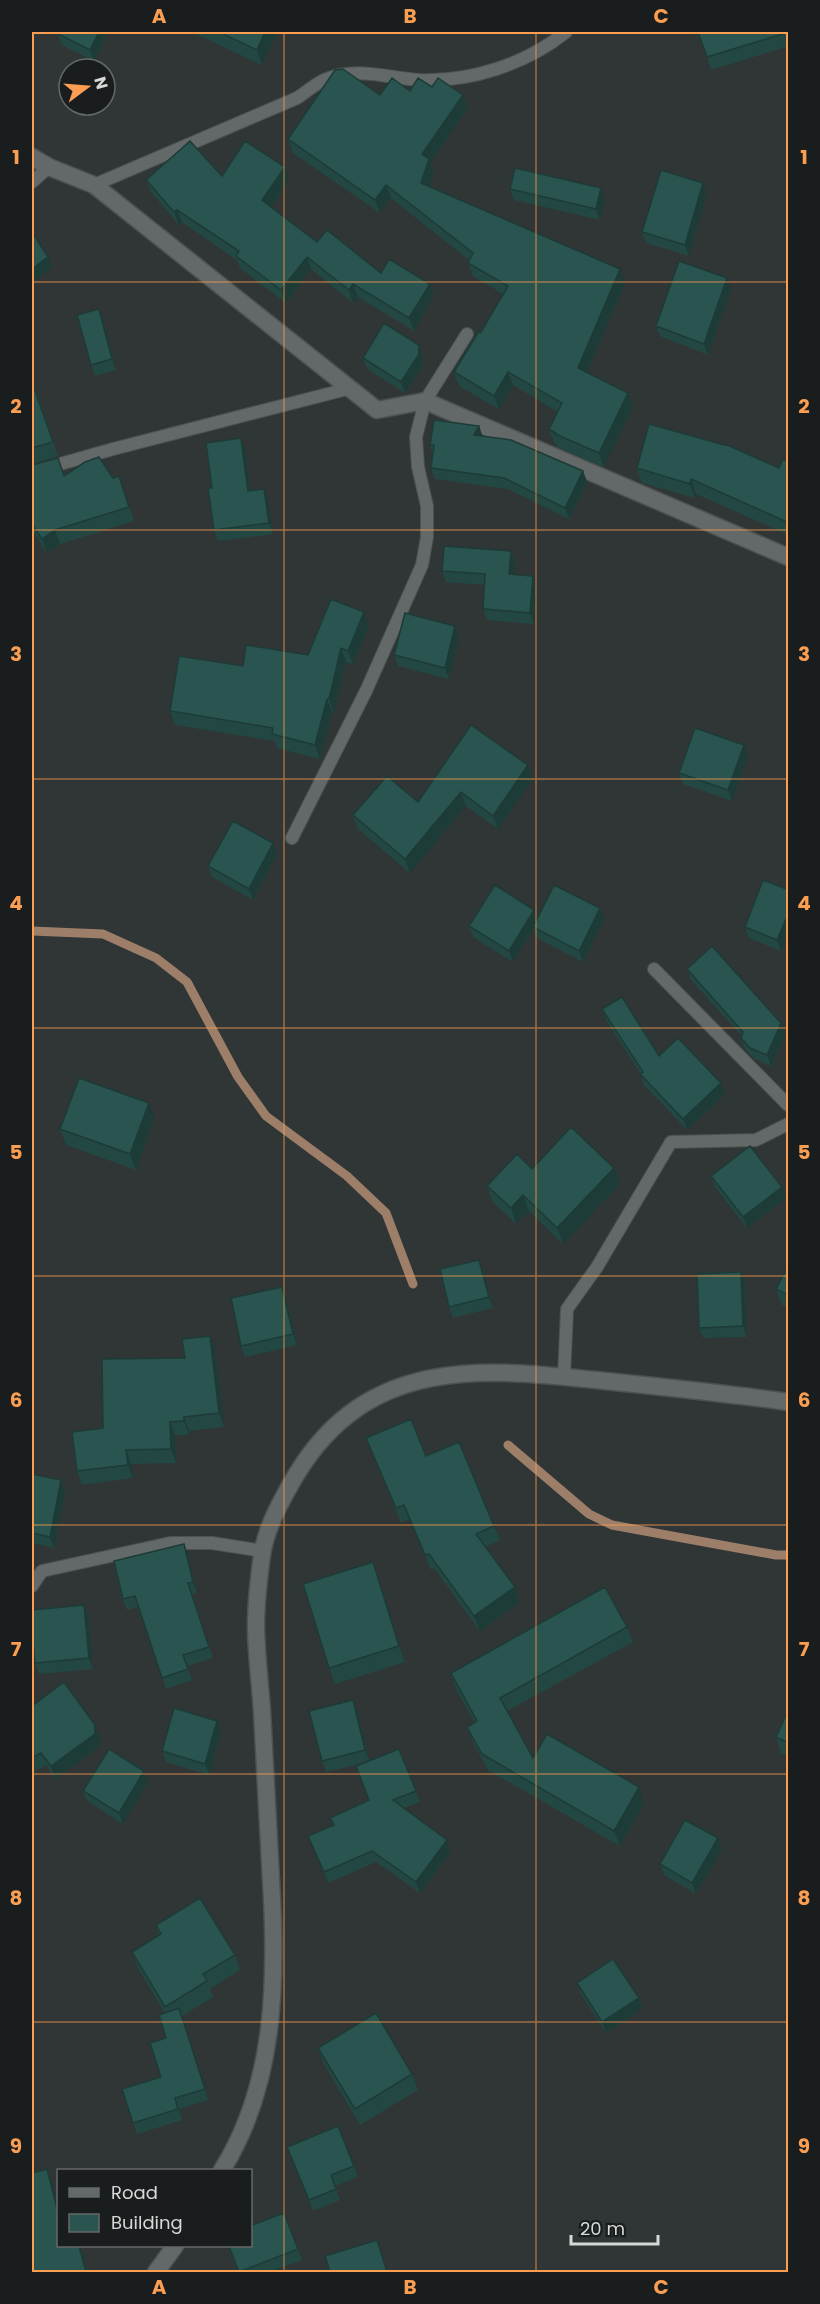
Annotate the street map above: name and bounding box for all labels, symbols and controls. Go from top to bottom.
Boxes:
text: A [152,2,167,30]
text: B [403,2,417,30]
text: C [653,2,669,30]
north arrow [57,57,117,117]
text: N [88,74,114,92]
text: 1 [12,143,20,171]
text: 1 [800,143,808,171]
text: 2 [10,392,22,420]
text: 2 [798,392,810,420]
text: 3 [10,640,22,668]
text: 3 [798,640,810,668]
text: 4 [9,889,23,917]
text: 4 [797,889,811,917]
text: 5 [10,1138,23,1166]
text: 5 [798,1138,811,1166]
text: 6 [10,1386,22,1414]
text: 6 [798,1386,810,1414]
text: 7 [11,1635,22,1663]
text: 7 [799,1635,810,1663]
text: 8 [10,1884,22,1912]
text: 8 [798,1884,810,1912]
text: 9 [10,2132,22,2160]
text: 9 [798,2132,810,2160]
legend [57,2169,252,2247]
text: Road [111,2180,158,2205]
scale bar [571,2208,658,2246]
text: Building [111,2210,183,2235]
text: 20 m [580,2216,625,2241]
text: A [152,2273,167,2301]
text: B [403,2273,417,2301]
text: C [653,2273,669,2301]

